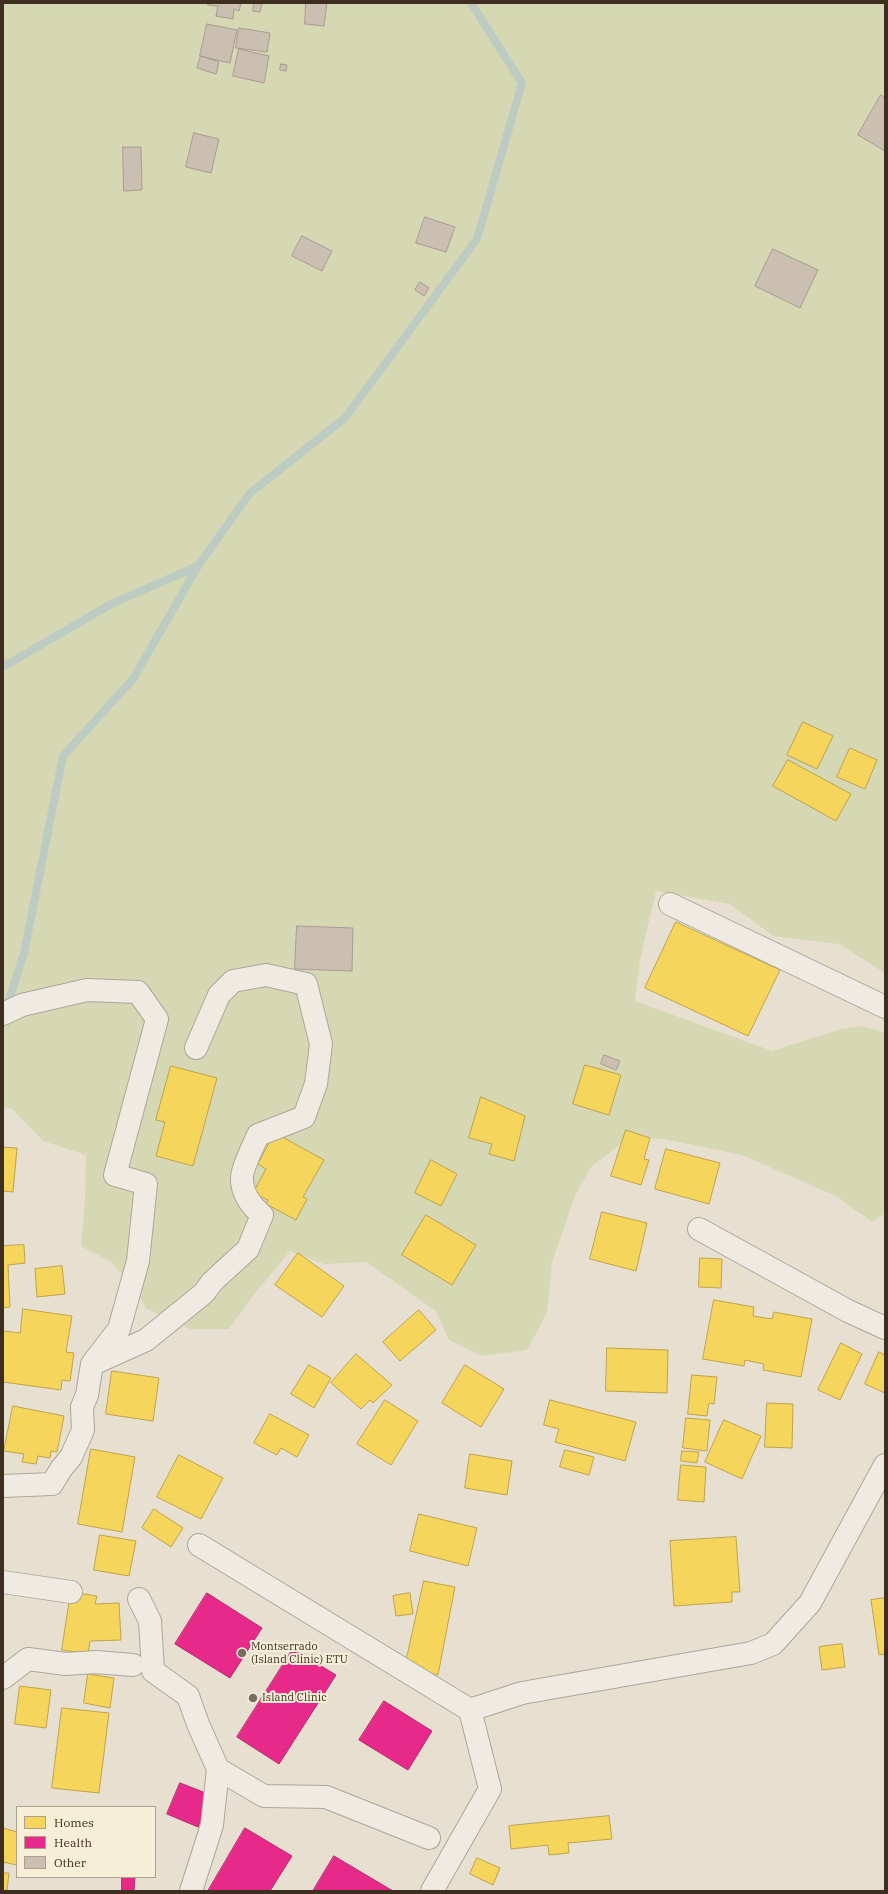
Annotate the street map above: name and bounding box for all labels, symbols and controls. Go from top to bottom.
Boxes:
place label: Montserrado (Island Clinic) ETU [251,1640,348,1666]
marker: Montserrado (Island Clinic) ETU [236,1647,248,1659]
place label: Island Clinic [262,1691,327,1705]
marker: Island Clinic [247,1692,259,1704]
legend [16,1806,156,1878]
text: Homes [54,1815,94,1830]
text: Health [54,1835,92,1850]
text: Other [54,1855,86,1870]

